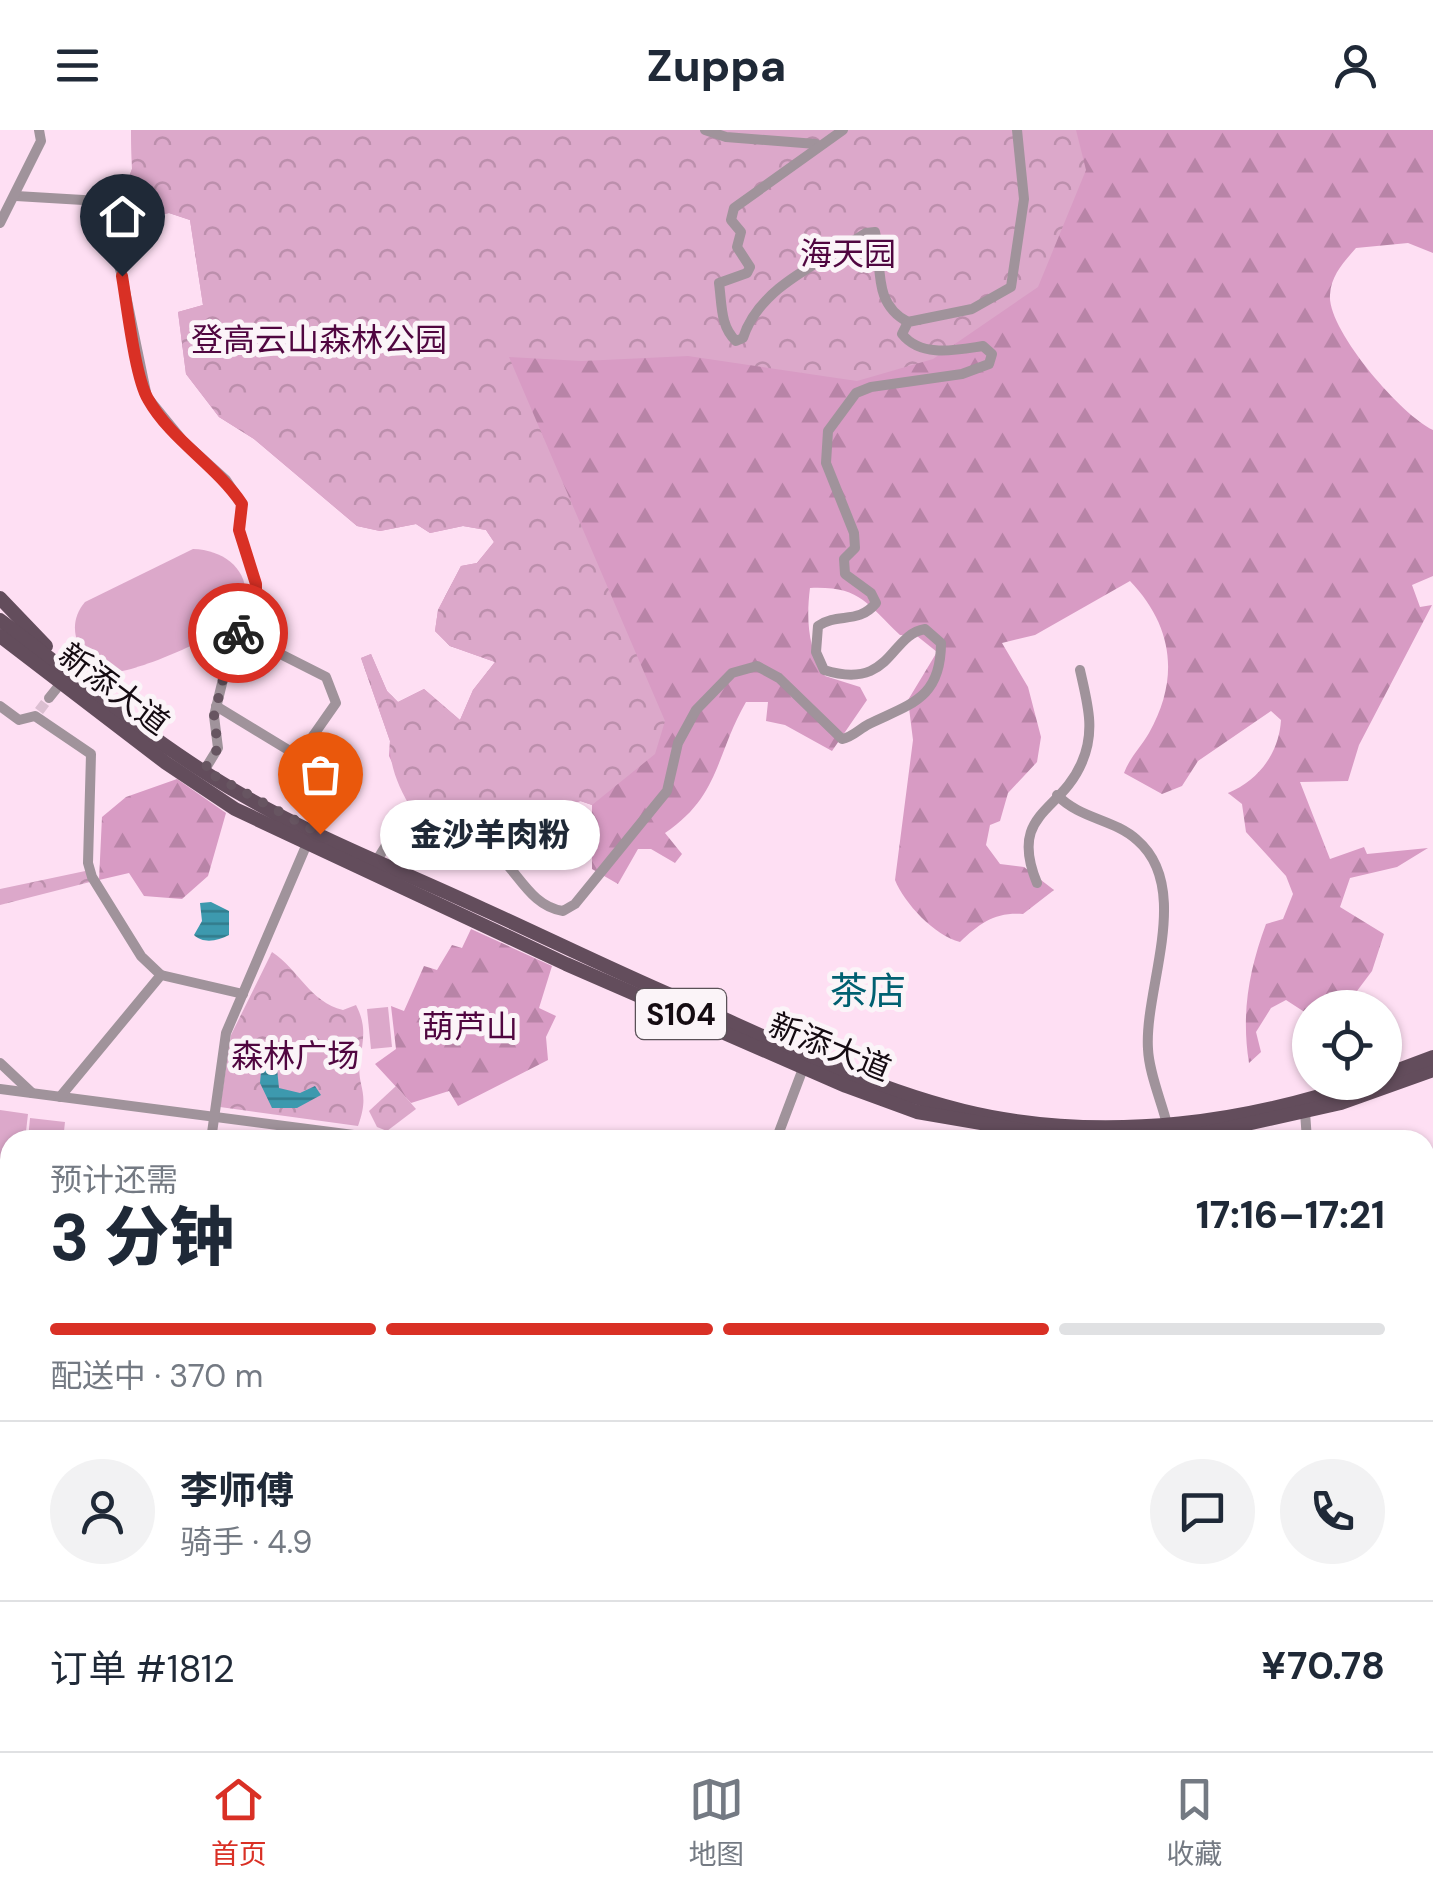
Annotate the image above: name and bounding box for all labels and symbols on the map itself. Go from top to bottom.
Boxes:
pin [80,174,165,277]
park label: 海天园 [800,233,896,275]
park label: 登高云山森林公园 [191,319,447,361]
courier [188,583,288,683]
street label: 新添大道 [50,634,178,744]
pin [278,732,363,835]
callout: 金沙羊肉粉 [380,799,600,869]
district label: 茶店 [830,966,906,1016]
road number: S104 [636,989,726,1039]
street label: 新添大道 [763,1004,897,1090]
park label: 葫芦山 [422,1006,518,1048]
park label: 森林广场 [231,1035,359,1077]

